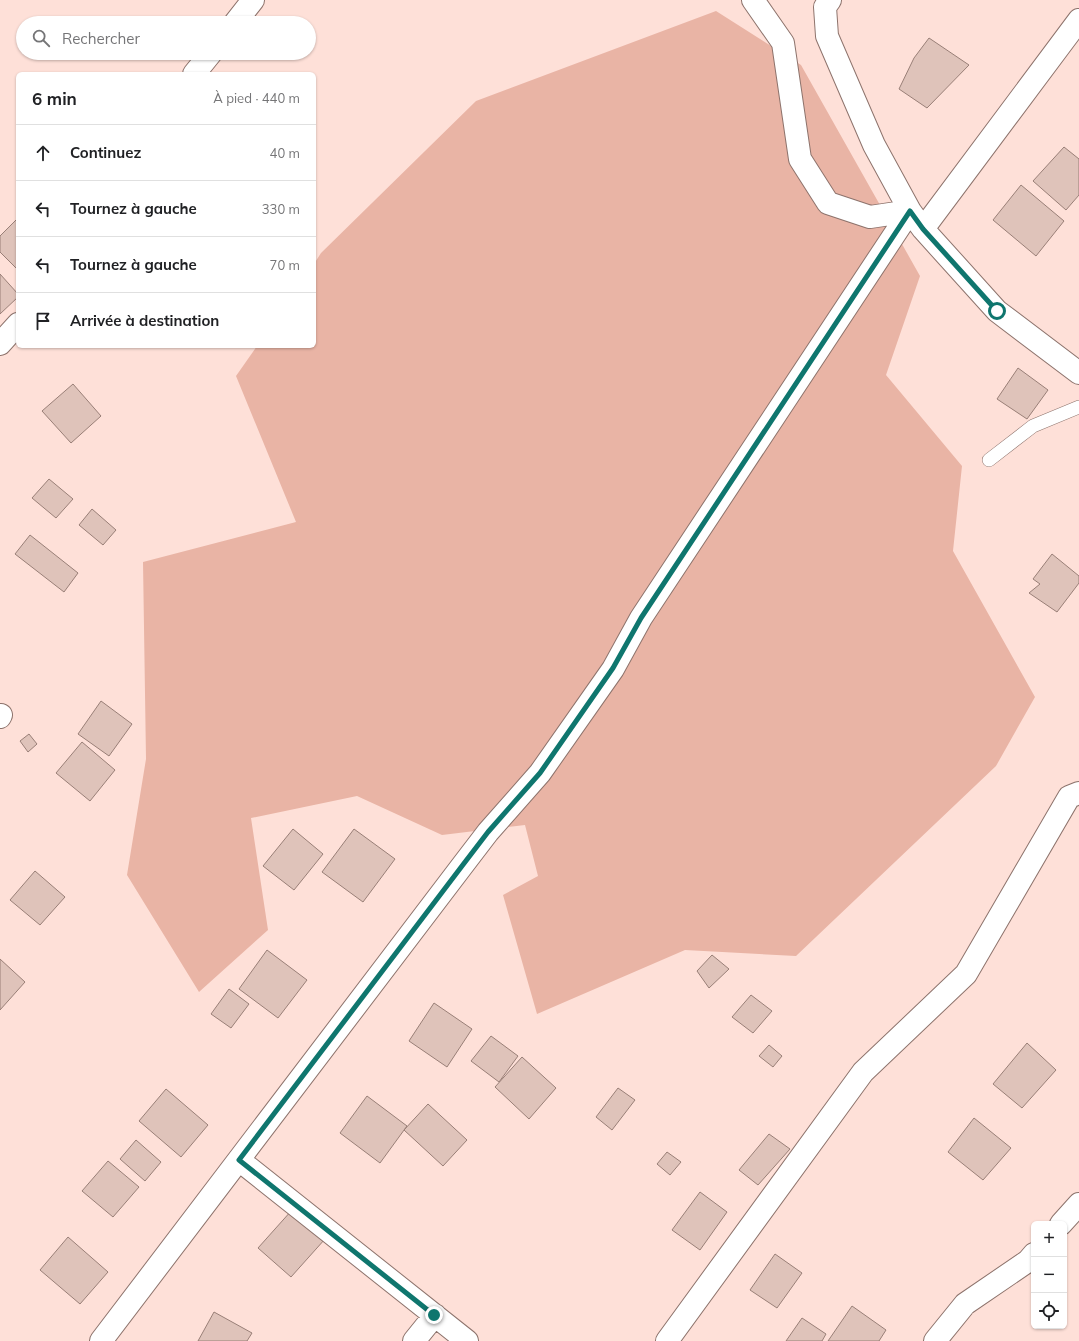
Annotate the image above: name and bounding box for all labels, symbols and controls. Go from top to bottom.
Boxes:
search box [16,16,316,60]
icon: search [30,27,52,49]
text: Rechercher [62,29,140,48]
text: 6 min [32,88,77,109]
text: À pied · 440 m [213,90,300,106]
icon: ahead [32,142,54,164]
text: Continuez [70,143,141,162]
text: 40 m [270,145,300,161]
icon: left [32,198,54,220]
text: Tournez à gauche [70,199,197,218]
text: 330 m [262,201,300,217]
icon: left [32,254,54,276]
text: Tournez à gauche [70,255,197,274]
text: 70 m [270,257,300,273]
route start [988,302,1006,320]
icon: arrive [32,310,54,332]
text: Arrivée à destination [70,311,219,330]
map controls [1031,1221,1067,1329]
button: + [1031,1221,1067,1257]
button: − [1031,1257,1067,1293]
button: locate [1031,1293,1067,1329]
route end [425,1306,443,1324]

